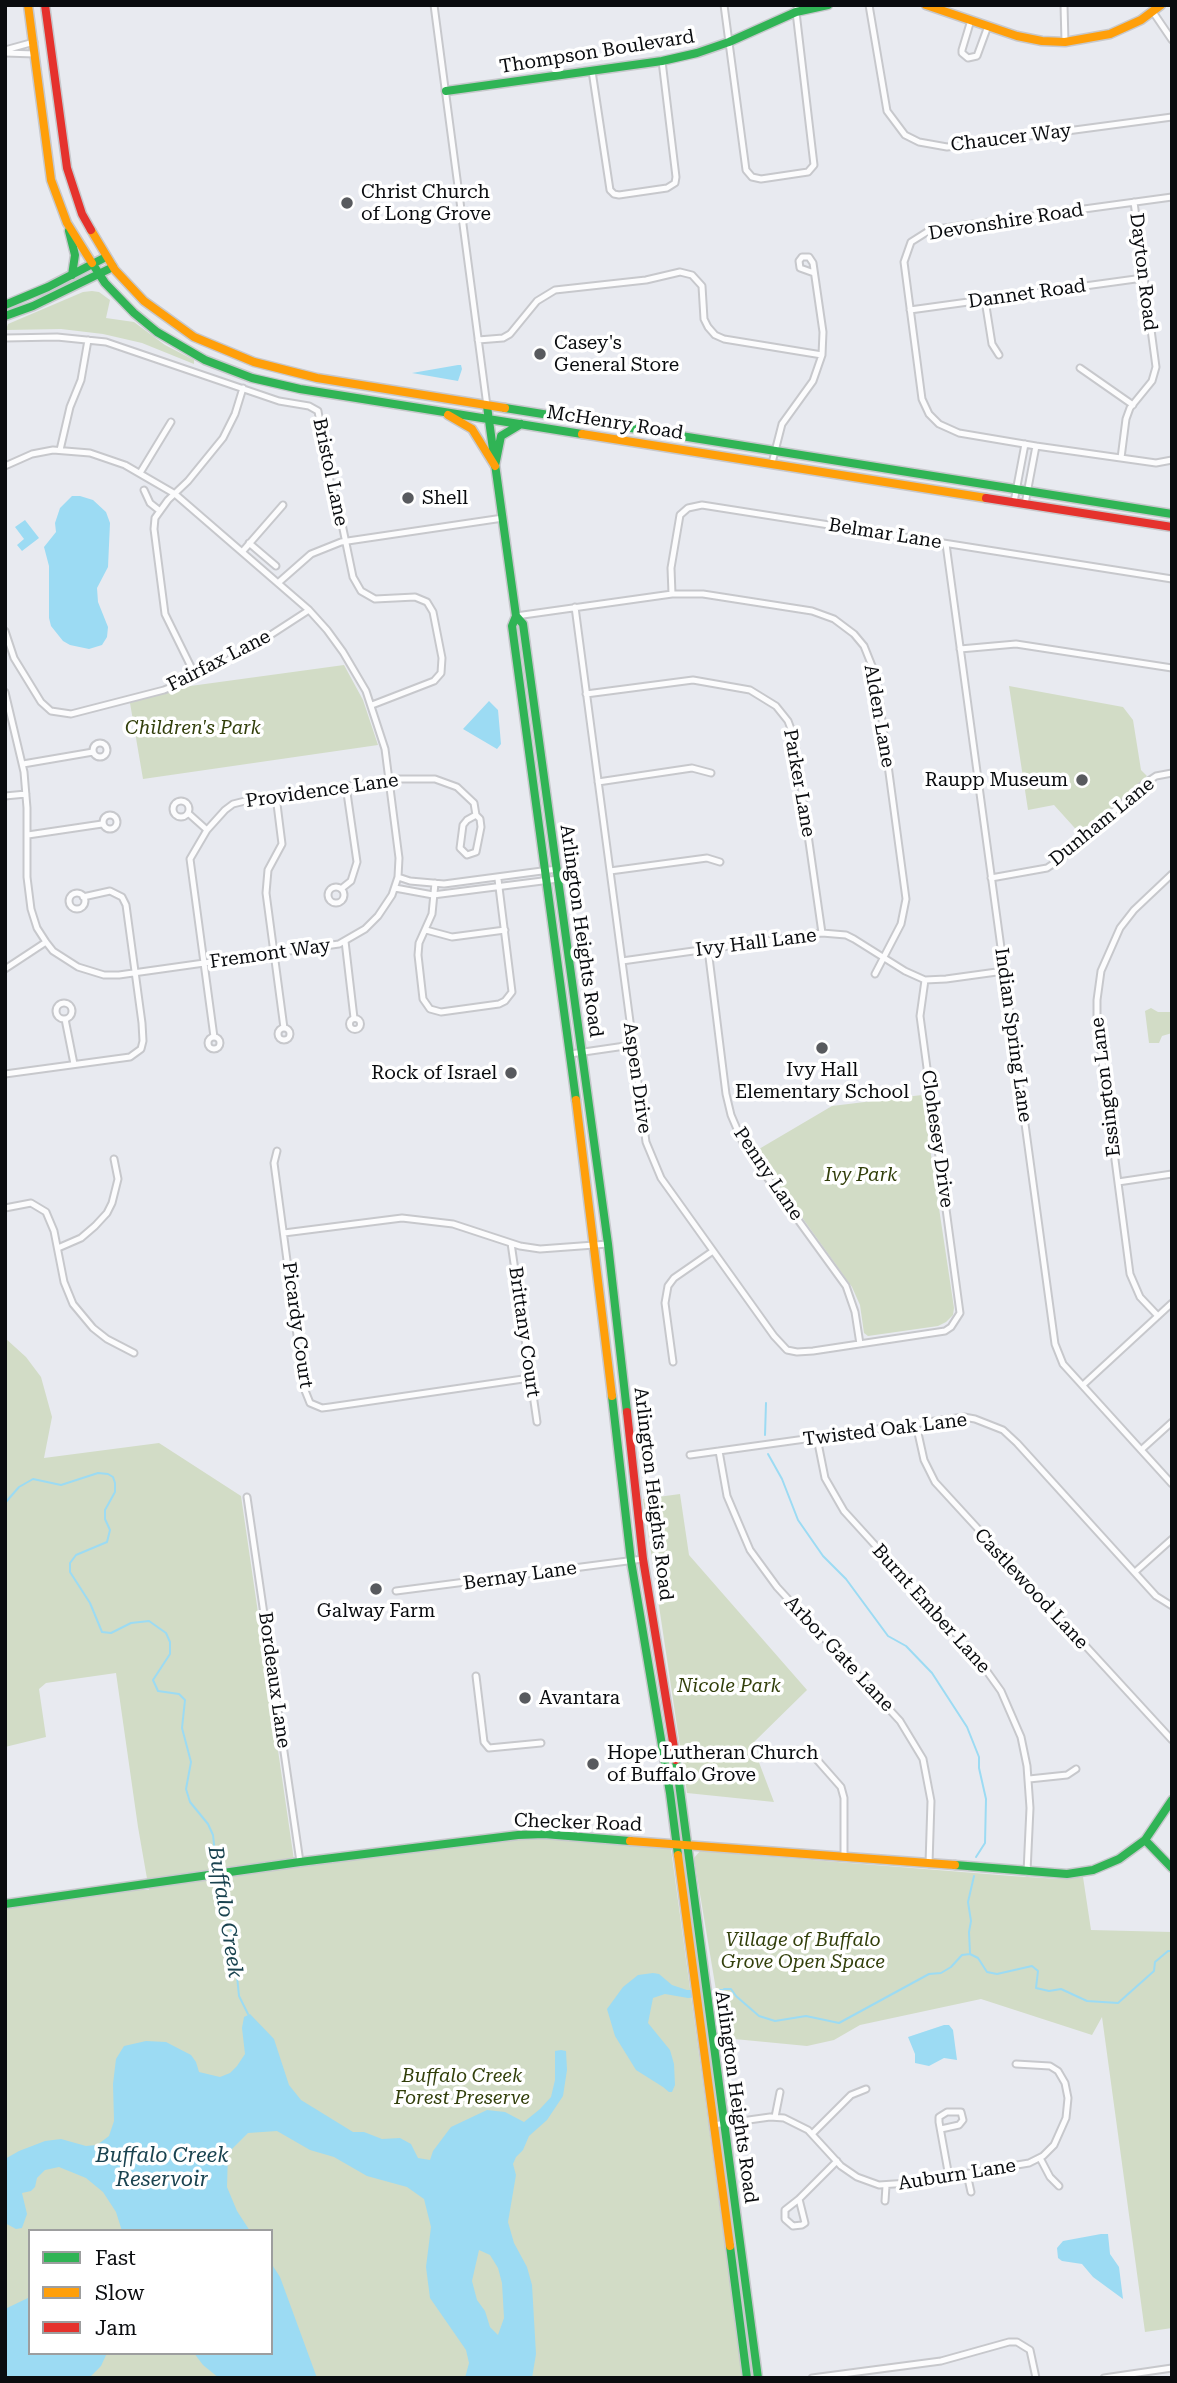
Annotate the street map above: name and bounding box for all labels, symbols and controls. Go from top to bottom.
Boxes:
street label: Thompson Boulevard [498,25,696,79]
street label: Chaucer Way [949,119,1073,157]
place label: Christ Church of Long Grove [361,181,491,225]
marker: Christ Church of Long Grove [339,195,355,211]
street label: Devonshire Road [927,199,1085,245]
street label: Dayton Road [1124,212,1162,332]
street label: Dannet Road [967,274,1087,314]
place label: Casey's General Store [554,332,679,376]
marker: Casey's General Store [532,346,548,362]
street label: McHenry Road [545,401,685,445]
street label: Bristol Lane [307,416,353,528]
place label: Shell [422,487,468,509]
marker: Shell [400,490,416,506]
street label: Belmar Lane [827,514,943,554]
street label: Fairfax Lane [163,625,275,697]
street label: Alden Lane [859,663,899,769]
park label: Children's Park [125,717,261,739]
street label: Parker Lane [778,727,820,839]
street label: Providence Lane [244,769,400,813]
place label: Raupp Museum [925,769,1068,791]
marker: Raupp Museum [1074,772,1090,788]
street label: Dunham Lane [1045,773,1159,871]
street label: Arlington Heights Road [555,823,607,1039]
street label: Ivy Hall Lane [694,924,818,962]
street label: Fremont Way [208,934,332,974]
street label: Indian Spring Lane [989,946,1037,1124]
street label: Essington Lane [1086,1016,1126,1158]
street label: Aspen Drive [618,1021,656,1135]
marker: Ivy Hall Elementary School [814,1040,830,1056]
place label: Ivy Hall Elementary School [735,1059,909,1103]
place label: Rock of Israel [371,1062,497,1084]
marker: Rock of Israel [503,1065,519,1081]
street label: Clohesey Drive [916,1069,958,1209]
street label: Penny Lane [728,1123,808,1225]
park label: Ivy Park [825,1164,897,1186]
street label: Picardy Court [277,1260,317,1390]
street label: Brittany Court [504,1265,544,1399]
street label: Arlington Heights Road [629,1386,677,1602]
street label: Twisted Oak Lane [802,1409,968,1451]
street label: Castlewood Lane [969,1524,1093,1654]
street label: Burnt Ember Lane [867,1540,995,1678]
street label: Bernay Lane [462,1557,578,1595]
marker: Galway Farm [368,1581,384,1597]
street label: Arbor Gate Lane [780,1591,898,1717]
place label: Galway Farm [317,1600,435,1622]
street label: Bordeaux Lane [253,1610,295,1750]
park label: Nicole Park [677,1675,781,1697]
place label: Avantara [539,1687,620,1709]
marker: Avantara [517,1690,533,1706]
place label: Hope Lutheran Church of Buffalo Grove [607,1742,818,1786]
marker: Hope Lutheran Church of Buffalo Grove [585,1756,601,1772]
street label: Checker Road [514,1809,642,1837]
water label: Buffalo Creek [202,1844,248,1980]
park label: Village of Buffalo Grove Open Space [721,1929,885,1973]
street label: Arlington Heights Road [710,1989,762,2205]
park label: Buffalo Creek Forest Preserve [394,2065,530,2109]
water label: Buffalo Creek Reservoir [95,2143,229,2193]
street label: Auburn Lane [897,2154,1017,2196]
legend [28,2229,273,2355]
text: Fast [95,2246,136,2270]
text: Slow [95,2281,144,2305]
text: Jam [95,2316,137,2340]

